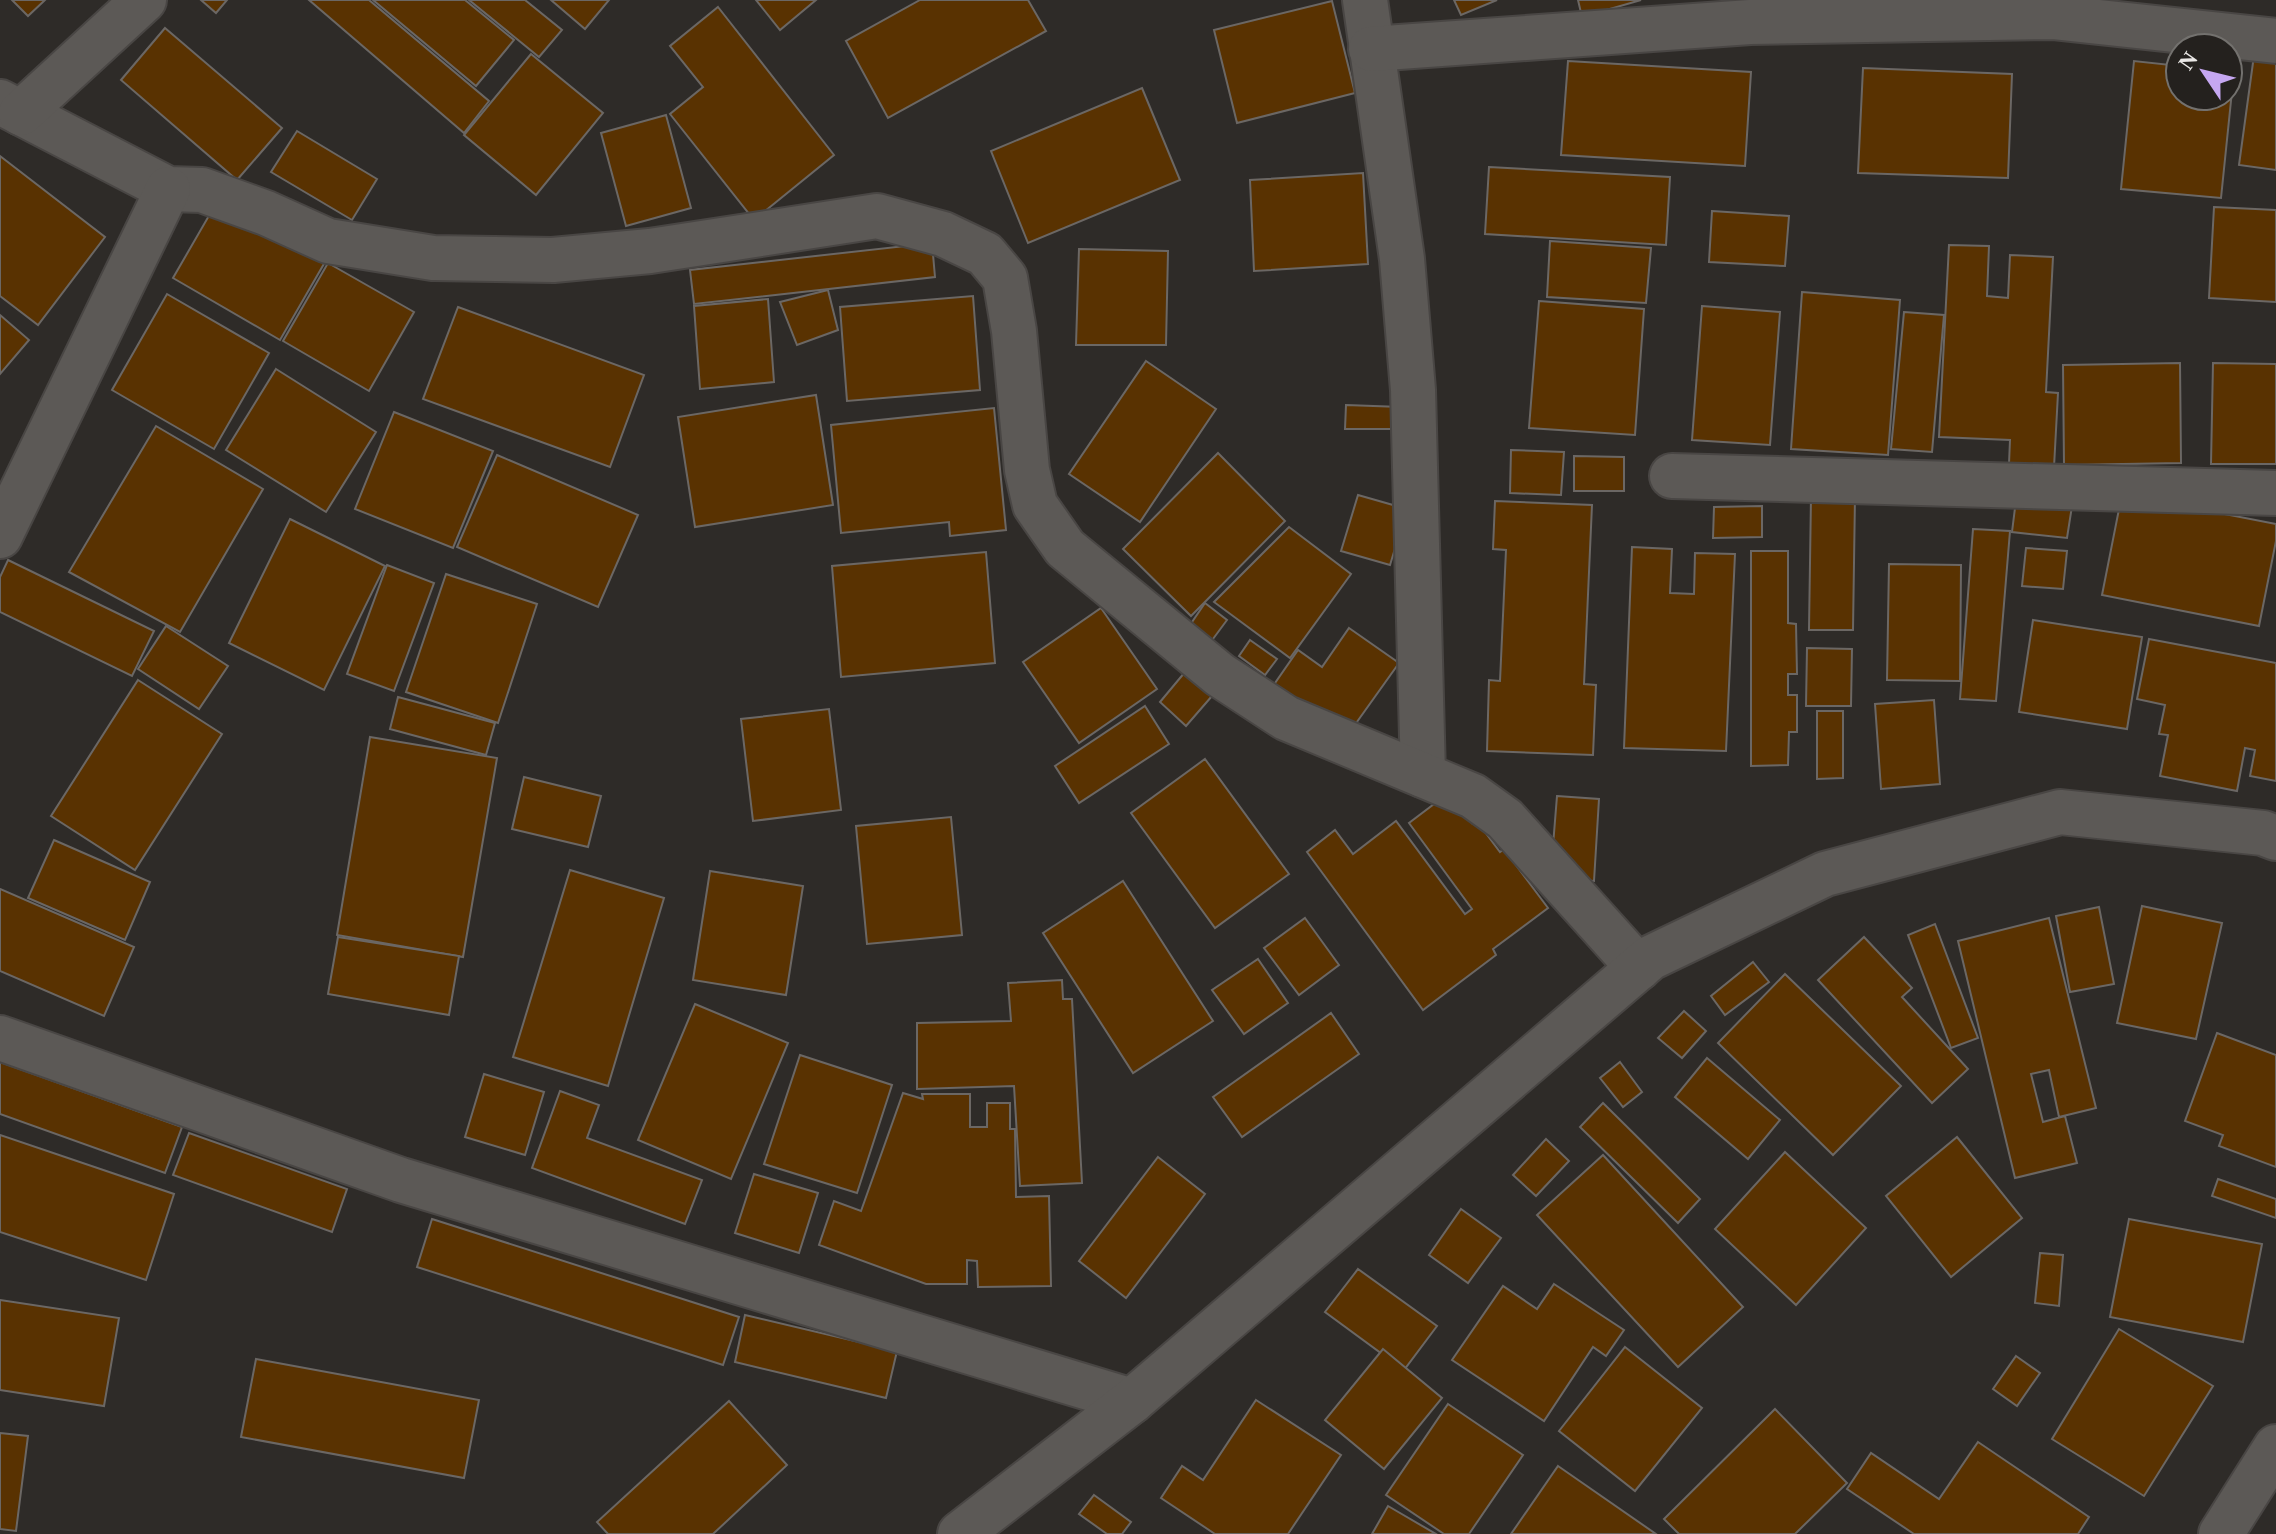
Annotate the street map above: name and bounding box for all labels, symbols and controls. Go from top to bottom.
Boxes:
north arrow [2164,32,2244,112]
text: N [2173,47,2203,74]

